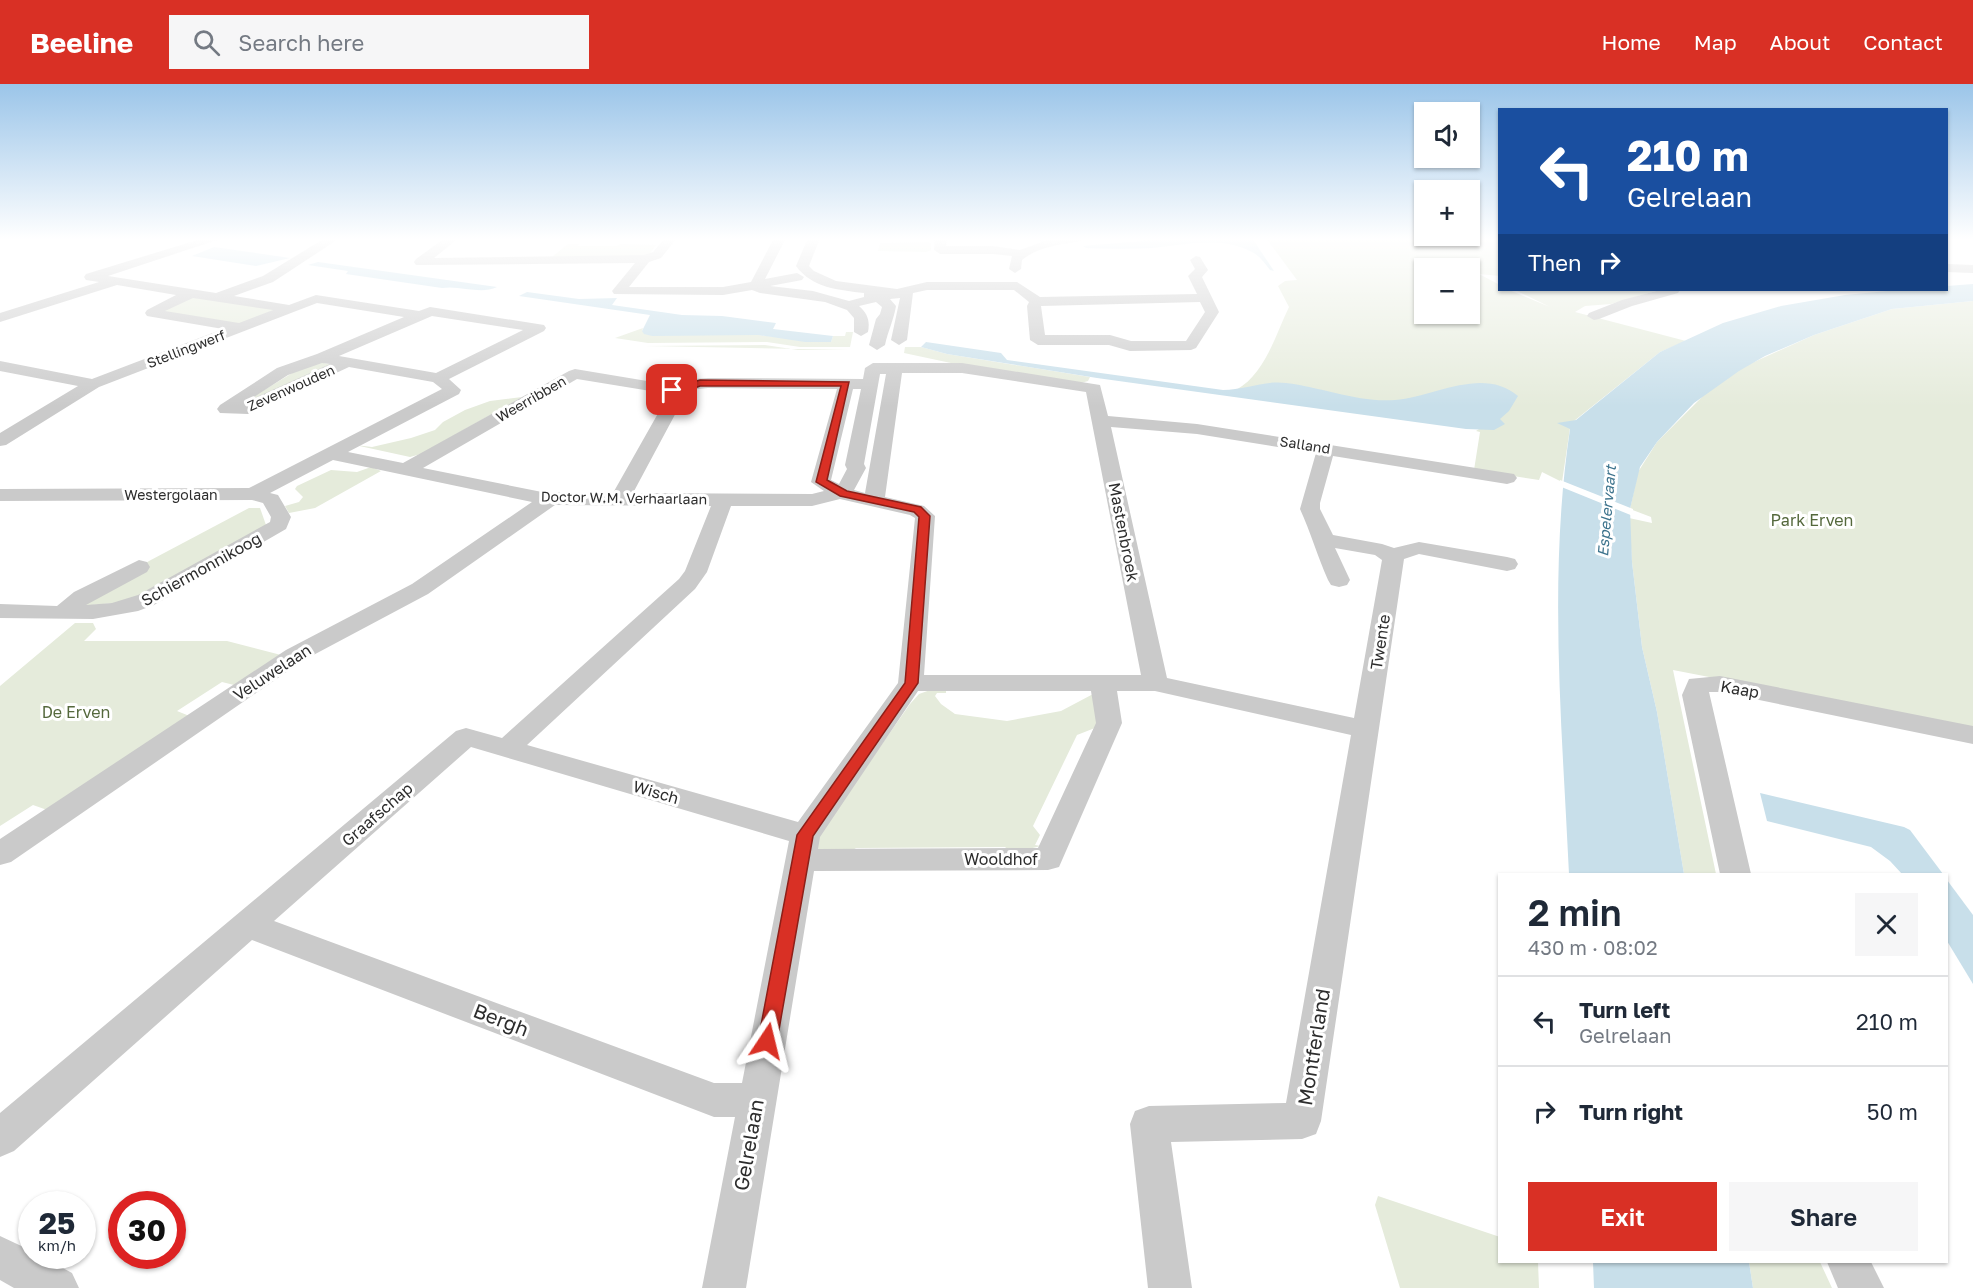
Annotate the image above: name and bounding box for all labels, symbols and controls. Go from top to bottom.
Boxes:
search box [169,15,589,69]
text: Beeline [30,26,133,59]
icon: search [190,26,223,59]
text: Search here [238,29,364,56]
text: Home [1601,29,1661,55]
text: Map [1694,29,1737,55]
text: About [1770,29,1830,55]
text: Contact [1863,29,1943,55]
map controls [1414,102,1480,324]
button: sound [1414,102,1480,168]
text: 210 m [1627,130,1749,180]
icon: left [1528,132,1606,210]
button: + [1414,180,1480,246]
text: Gelrelaan [1627,181,1752,213]
icon: right [1593,246,1626,279]
text: Then [1528,249,1581,276]
button: − [1414,258,1480,324]
street label: Stellingwerf [144,326,227,371]
street label: Zevenwouden [245,361,337,414]
pin [646,364,697,415]
street label: Weerribben [493,372,569,425]
icon: arrive [655,373,688,406]
street label: Salland [1279,432,1332,457]
water label: Espelervaart [1593,462,1619,557]
street label: Mastenbroek [1105,481,1143,583]
street label: Westergolaan [124,486,218,503]
street label: Doctor W.M. Verhaarlaan [541,488,707,507]
park label: Park Erven [1771,510,1853,530]
street label: Schiermonnikoog [138,528,264,610]
street label: Twente [1366,613,1394,671]
street label: Veluwelaan [229,639,315,705]
street label: Kaap [1719,676,1761,702]
park label: De Erven [42,702,110,722]
street label: Wisch [631,776,681,808]
street label: Graafschap [338,778,417,850]
street label: Wooldhof [964,849,1038,869]
text: 2 min [1528,891,1622,934]
button: close [1855,893,1918,956]
text: 430 m · 08:02 [1528,935,1658,959]
street label: Montferland [1292,987,1334,1107]
text: Turn left [1579,996,1670,1023]
street label: Bergh [470,998,532,1041]
icon: left [1528,1005,1561,1038]
text: 210 m [1856,1008,1918,1035]
position arrow [735,1009,799,1073]
text: Gelrelaan [1579,1023,1672,1047]
icon: right [1528,1095,1561,1128]
street label: Gelrelaan [728,1097,768,1193]
text: Turn right [1579,1098,1683,1125]
text: 50 m [1867,1098,1918,1125]
button: Exit [1528,1182,1717,1251]
button: Share [1729,1182,1918,1251]
speed limit sign: 30 [108,1191,186,1269]
text: 25 [39,1205,75,1241]
text: km/h [38,1236,76,1254]

